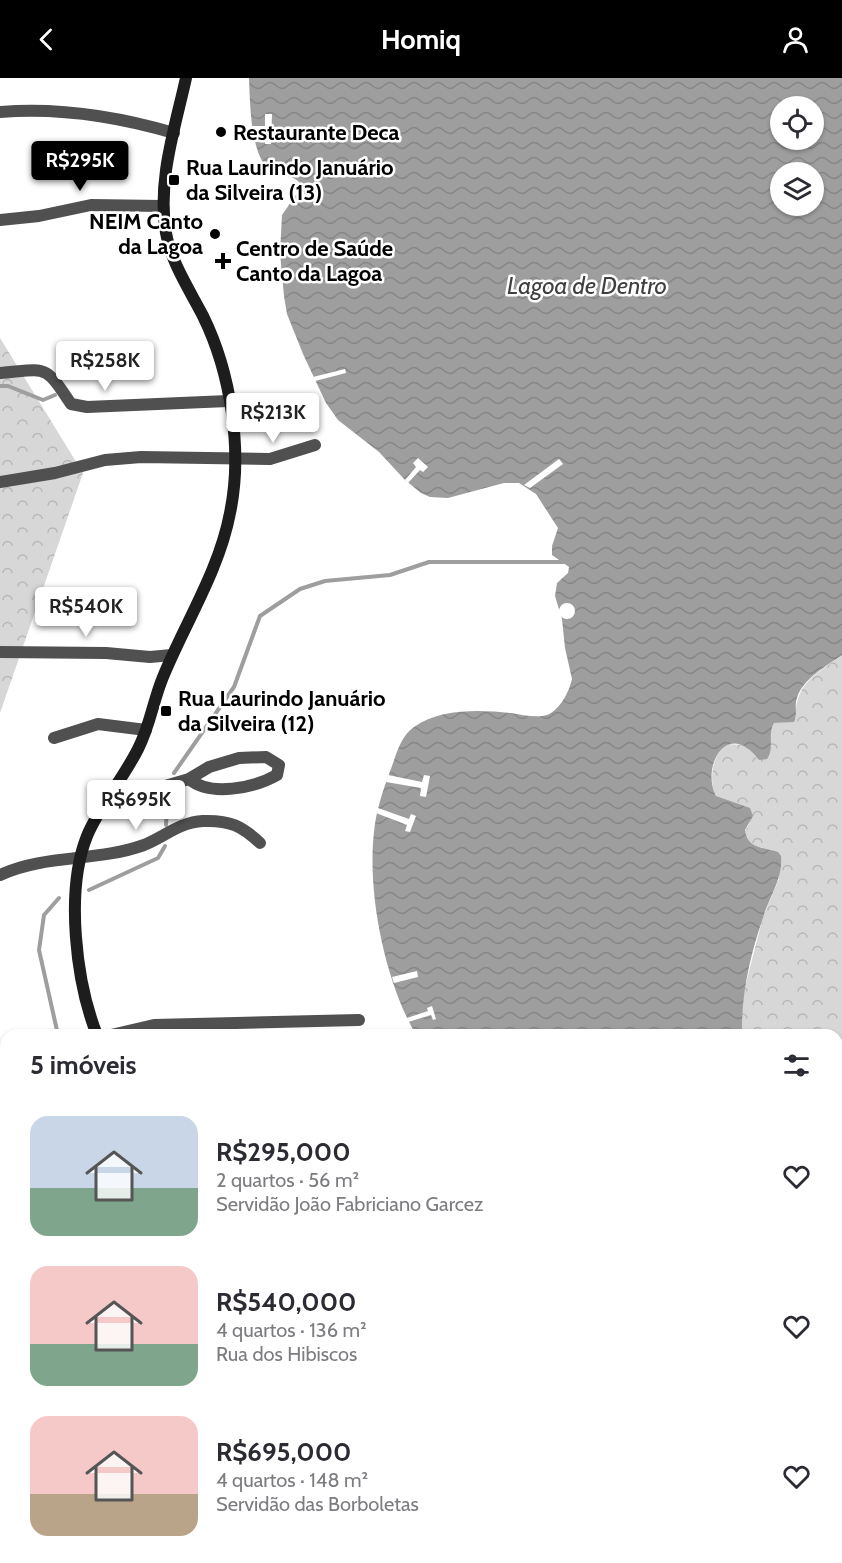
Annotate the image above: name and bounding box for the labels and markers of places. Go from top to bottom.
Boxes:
place label: Restaurante Deca [233,119,400,146]
marker: Restaurante Deca [214,125,228,139]
pin: R$295K [31,141,129,192]
place label: Rua Laurindo Januário da Silveira (13) [186,154,393,206]
marker: Rua Laurindo Januário da Silveira (13) [167,173,181,187]
place label: NEIM Canto da Lagoa [89,208,203,260]
marker: NEIM Canto da Lagoa [208,227,222,241]
place label: Centro de Saúde Canto da Lagoa [236,235,393,287]
marker: Centro de Saúde Canto da Lagoa [214,252,232,270]
pin: R$258K [56,341,154,392]
pin: R$213K [224,393,322,444]
pin: R$540K [37,587,135,638]
place label: Rua Laurindo Januário da Silveira (12) [178,685,385,737]
marker: Rua Laurindo Januário da Silveira (12) [159,704,173,718]
pin: R$695K [87,780,185,831]

